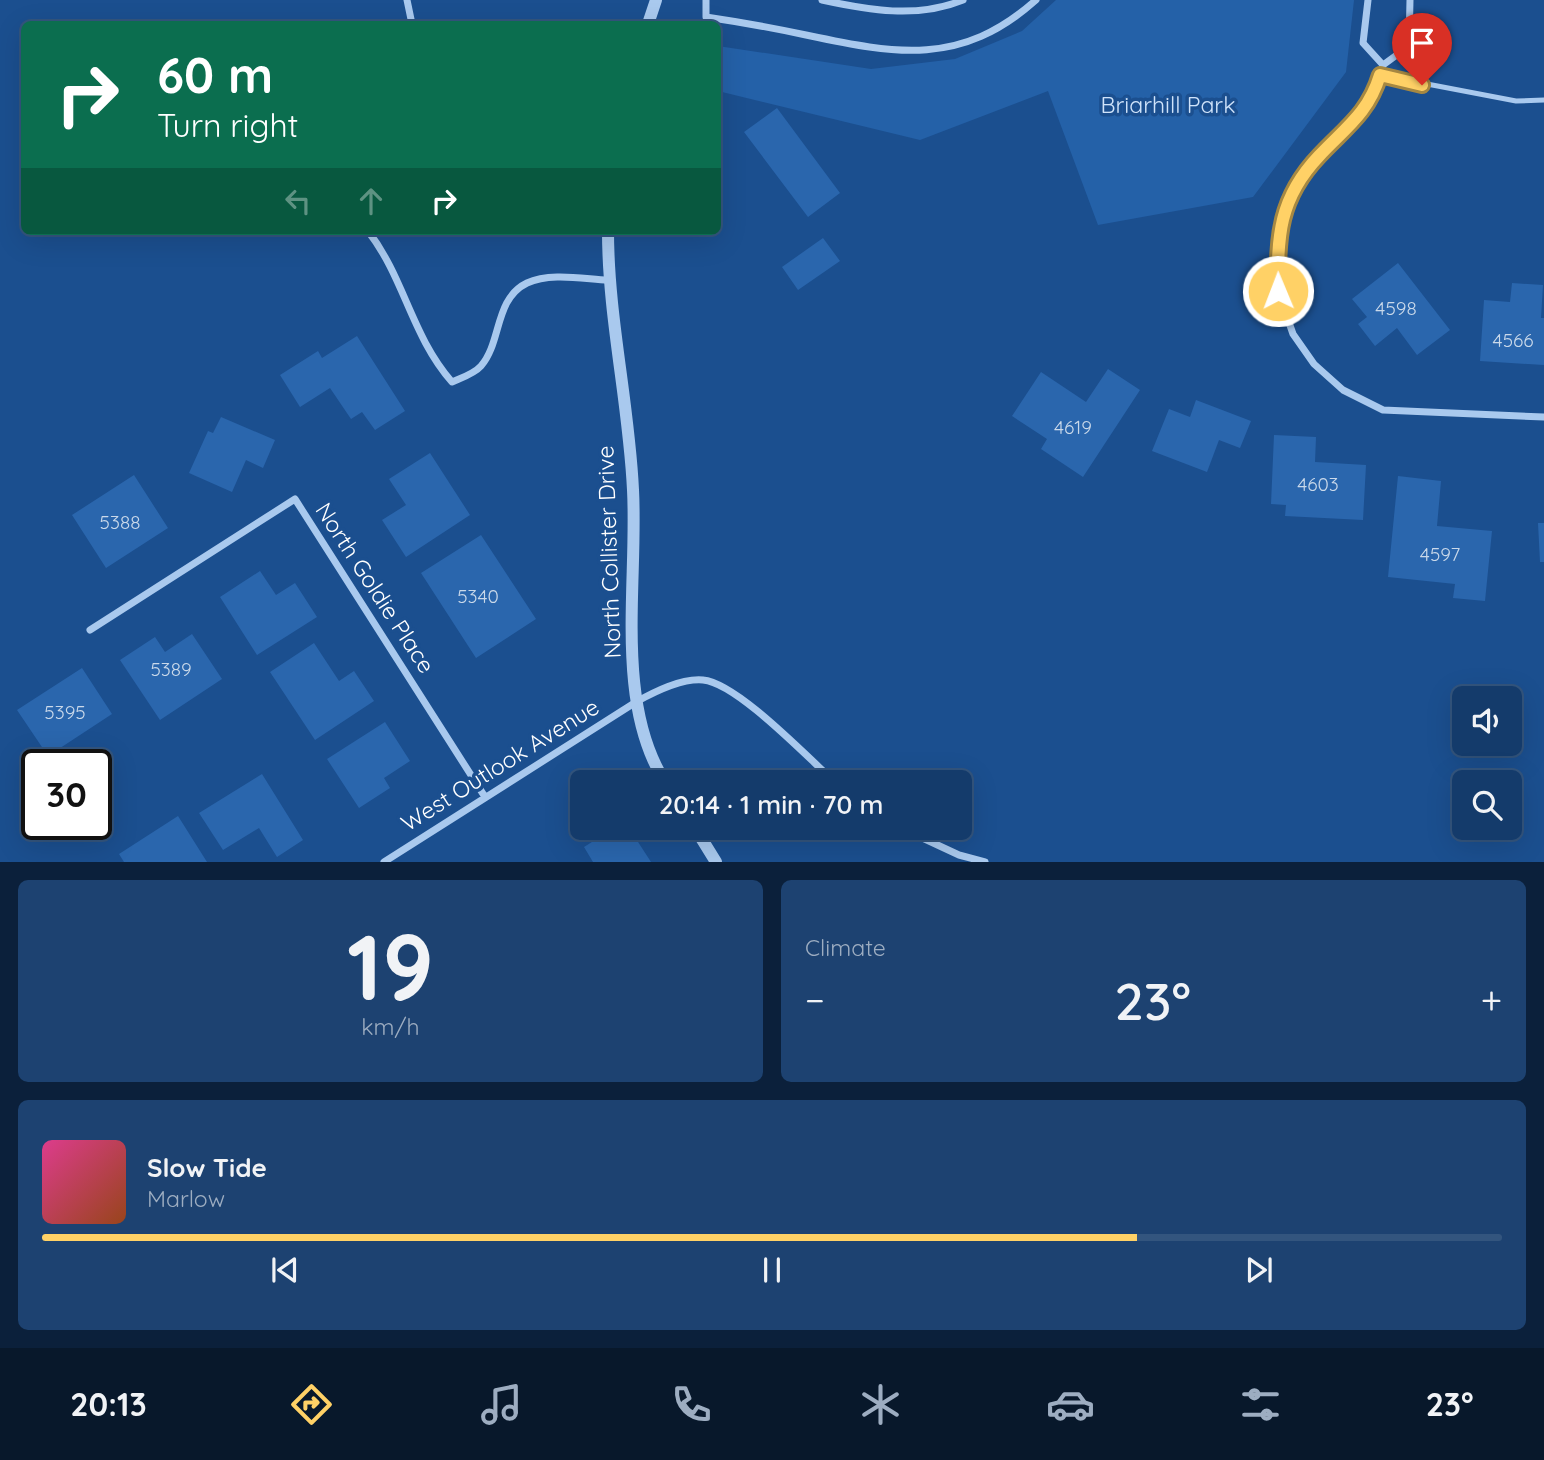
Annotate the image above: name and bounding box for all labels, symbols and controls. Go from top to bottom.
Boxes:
pin [1392,13,1452,85]
icon: arrive [1403,24,1441,62]
text: 60 m [157,44,273,105]
icon: right [42,49,133,140]
park label: Briarhill Park [1100,90,1236,119]
text: Turn right [157,105,298,145]
icon: left [279,182,317,220]
icon: ahead [352,182,390,220]
icon: right [425,182,463,220]
position arrow [1241,254,1315,328]
house number: 4598 [1375,296,1417,320]
house number: 4566 [1493,328,1533,352]
house number: 4619 [1054,415,1092,439]
street label: North Collister Drive [590,445,627,659]
house number: 4603 [1297,472,1339,496]
street label: North Goldie Place [309,497,441,678]
house number: 5388 [100,510,140,534]
house number: 4597 [1420,542,1460,566]
house number: 5340 [457,584,499,608]
house number: 5389 [150,657,192,681]
map controls [1452,686,1522,840]
button: sound [1452,686,1522,756]
street label: West Outlook Avenue [395,692,604,837]
house number: 5395 [44,700,86,724]
speed limit sign: 30 [21,749,112,840]
button: search [1452,770,1522,840]
text: 20:14 · 1 min · 70 m [659,788,883,821]
text: 19 [347,909,434,1023]
text: Climate [805,933,886,962]
text: 23° [1114,968,1191,1033]
text: − [805,976,825,1024]
text: + [1481,976,1502,1024]
text: km/h [361,1012,420,1041]
text: Slow Tide [147,1151,267,1184]
text: Marlow [147,1184,225,1213]
icon: previous [266,1251,304,1289]
icon: pause [753,1251,791,1289]
icon: next [1240,1251,1278,1289]
icon: directions [287,1380,336,1429]
icon: music [477,1380,526,1429]
icon: phone [667,1380,716,1429]
icon: climate [856,1380,905,1429]
icon: car [1046,1380,1095,1429]
icon: filters [1236,1380,1285,1429]
text: 20:13 [70,1384,147,1424]
text: 23° [1426,1384,1474,1424]

